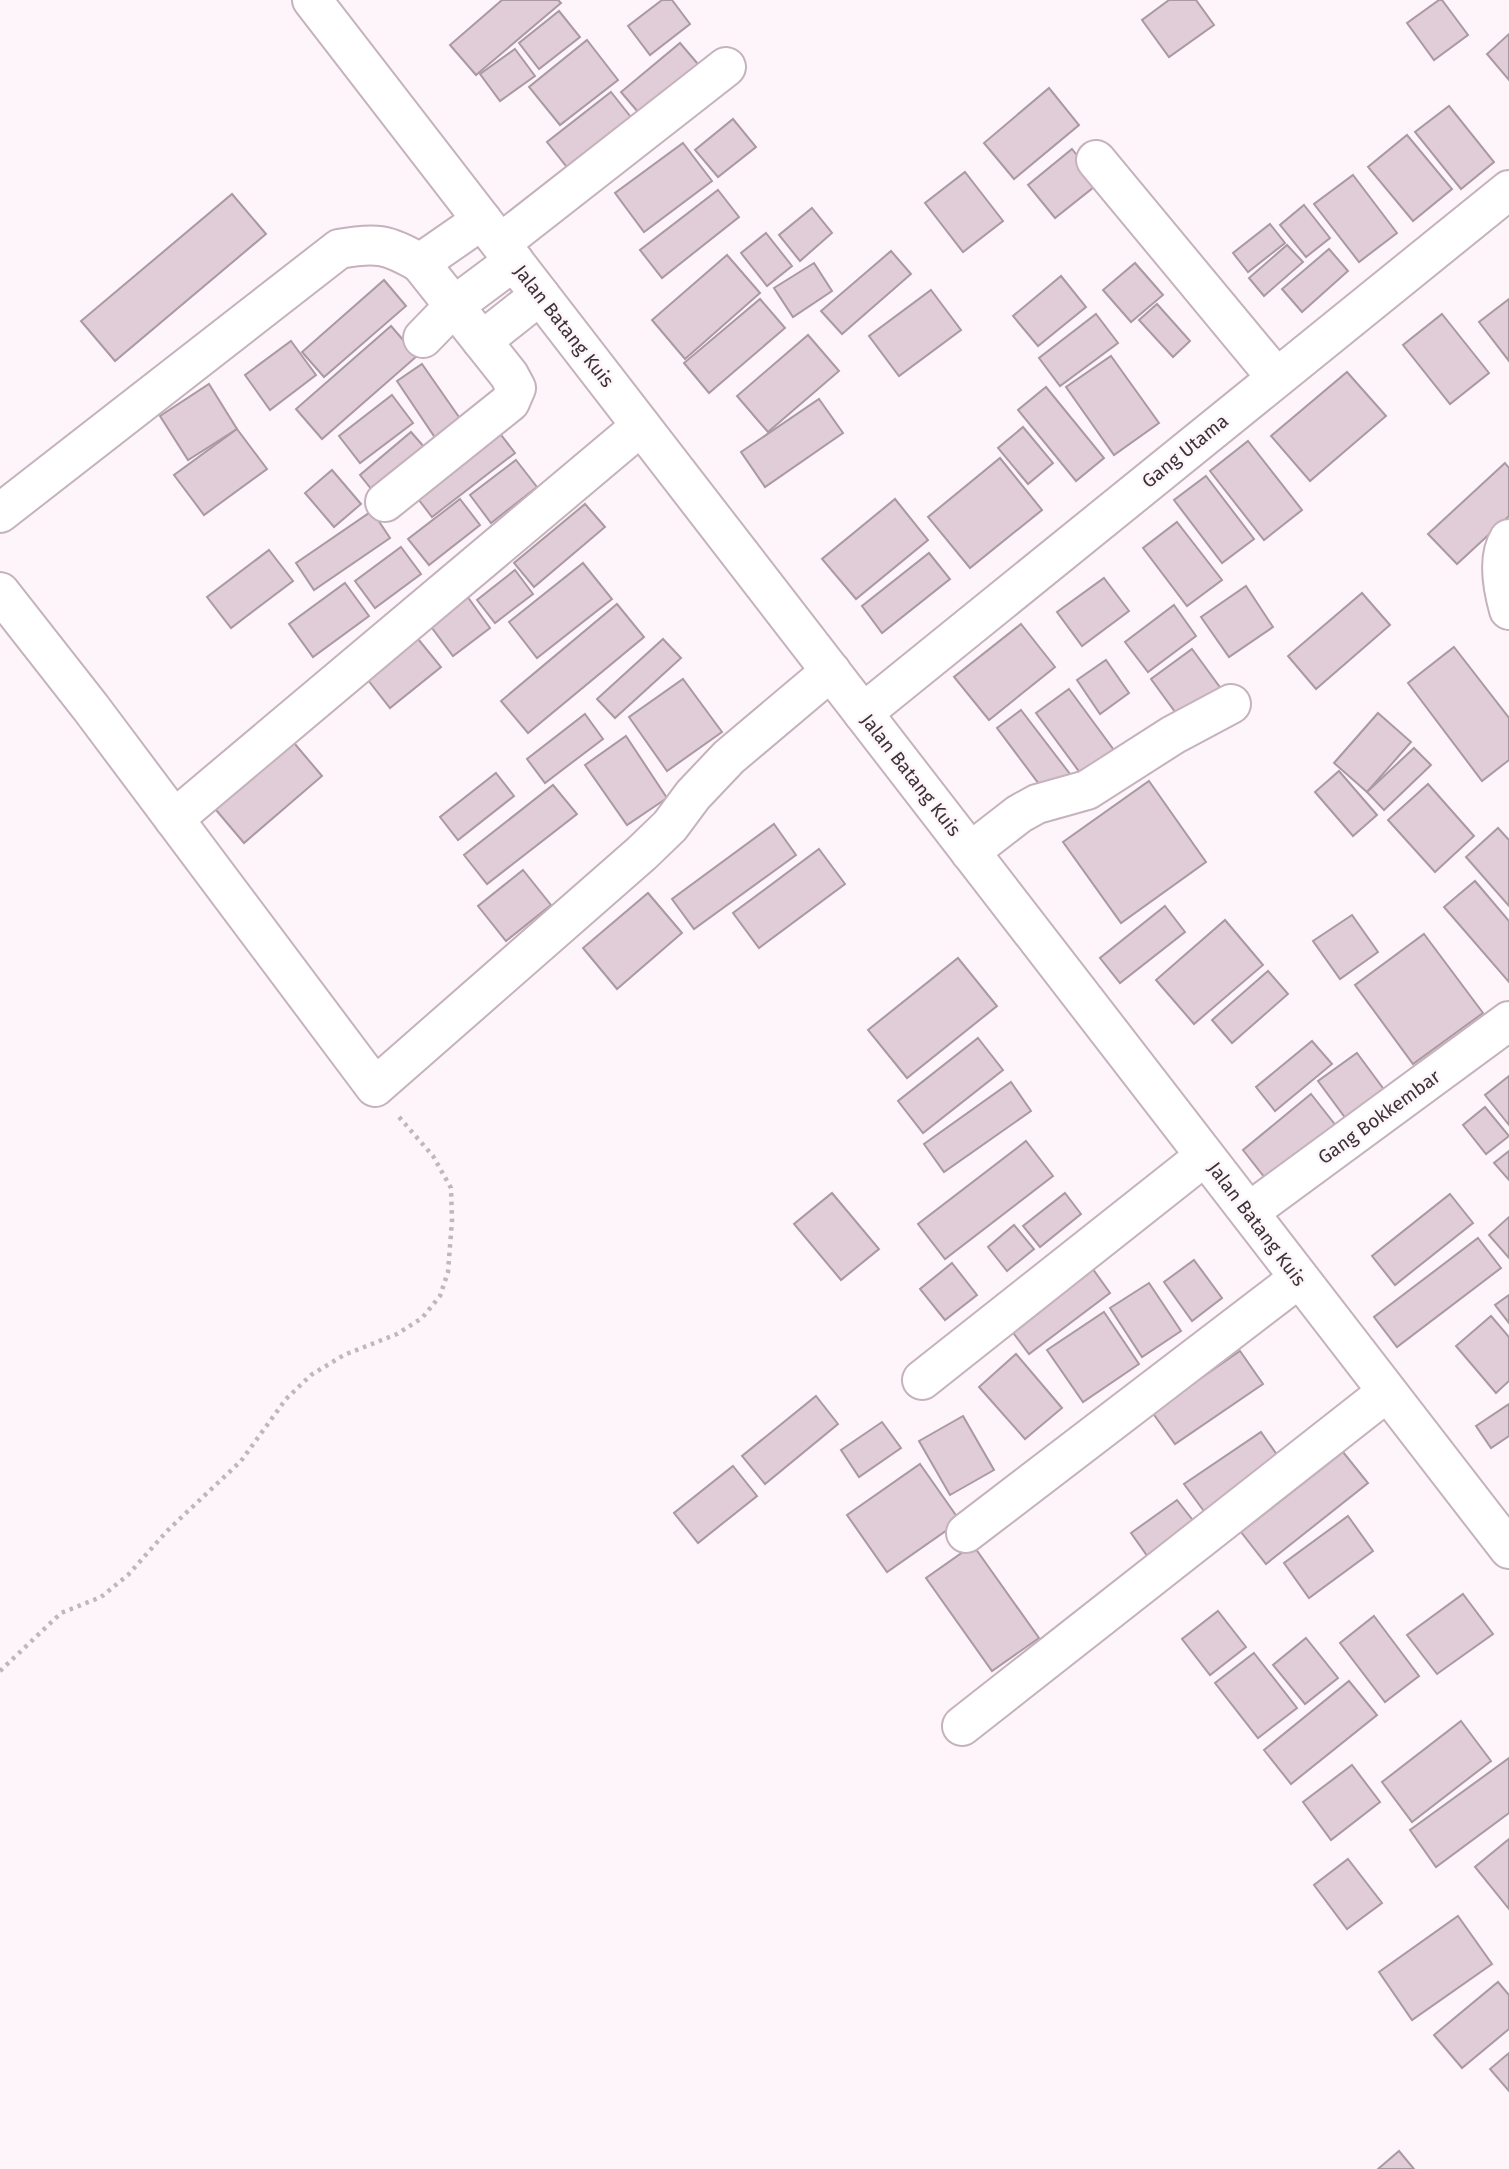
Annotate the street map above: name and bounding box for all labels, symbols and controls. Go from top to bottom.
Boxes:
street label: Jalan Batang Kuis [509,260,619,392]
street label: Gang Utama [1137,409,1233,493]
street label: Jalan Batang Kuis [856,709,966,841]
street label: Gang Bokkembar [1313,1064,1445,1169]
street label: Jalan Batang Kuis [1203,1157,1311,1291]

